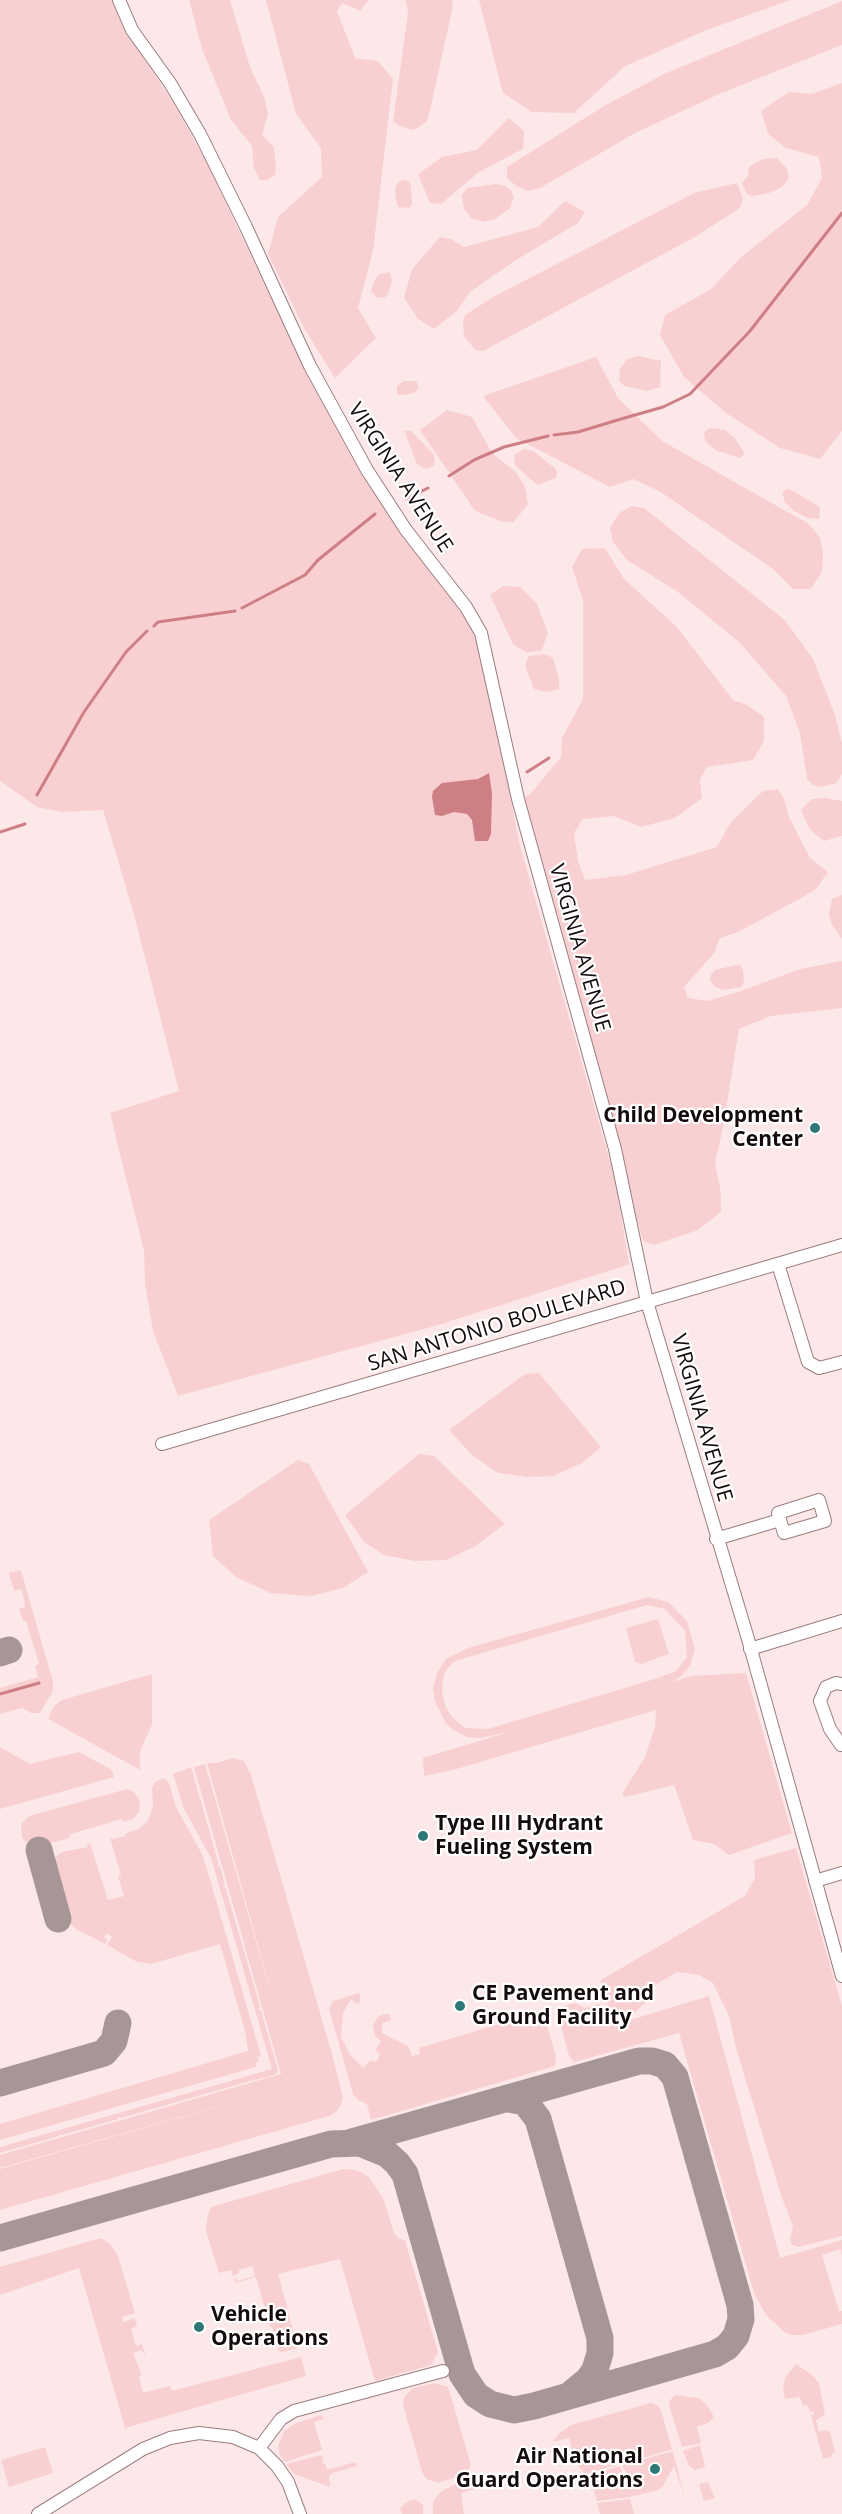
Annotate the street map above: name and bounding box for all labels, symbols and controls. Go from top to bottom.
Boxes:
street label: VIRGINIA AVENUE [342,399,458,557]
street label: VIRGINIA AVENUE [543,861,615,1035]
place label: Child Development Center [603,1103,803,1153]
marker: Child Development Center [808,1121,822,1135]
street label: SAN ANTONIO BOULEVARD [365,1275,629,1377]
street label: VIRGINIA AVENUE [665,1331,737,1505]
place label: Type III Hydrant Fueling System [435,1811,603,1861]
marker: Type III Hydrant Fueling System [416,1829,430,1843]
place label: CE Pavement and Ground Facility [472,1981,654,2031]
marker: CE Pavement and Ground Facility [453,1999,467,2013]
place label: Vehicle Operations [211,2302,328,2352]
marker: Vehicle Operations [192,2320,206,2334]
place label: Air National Guard Operations [456,2444,643,2494]
marker: Air National Guard Operations [648,2462,662,2476]

